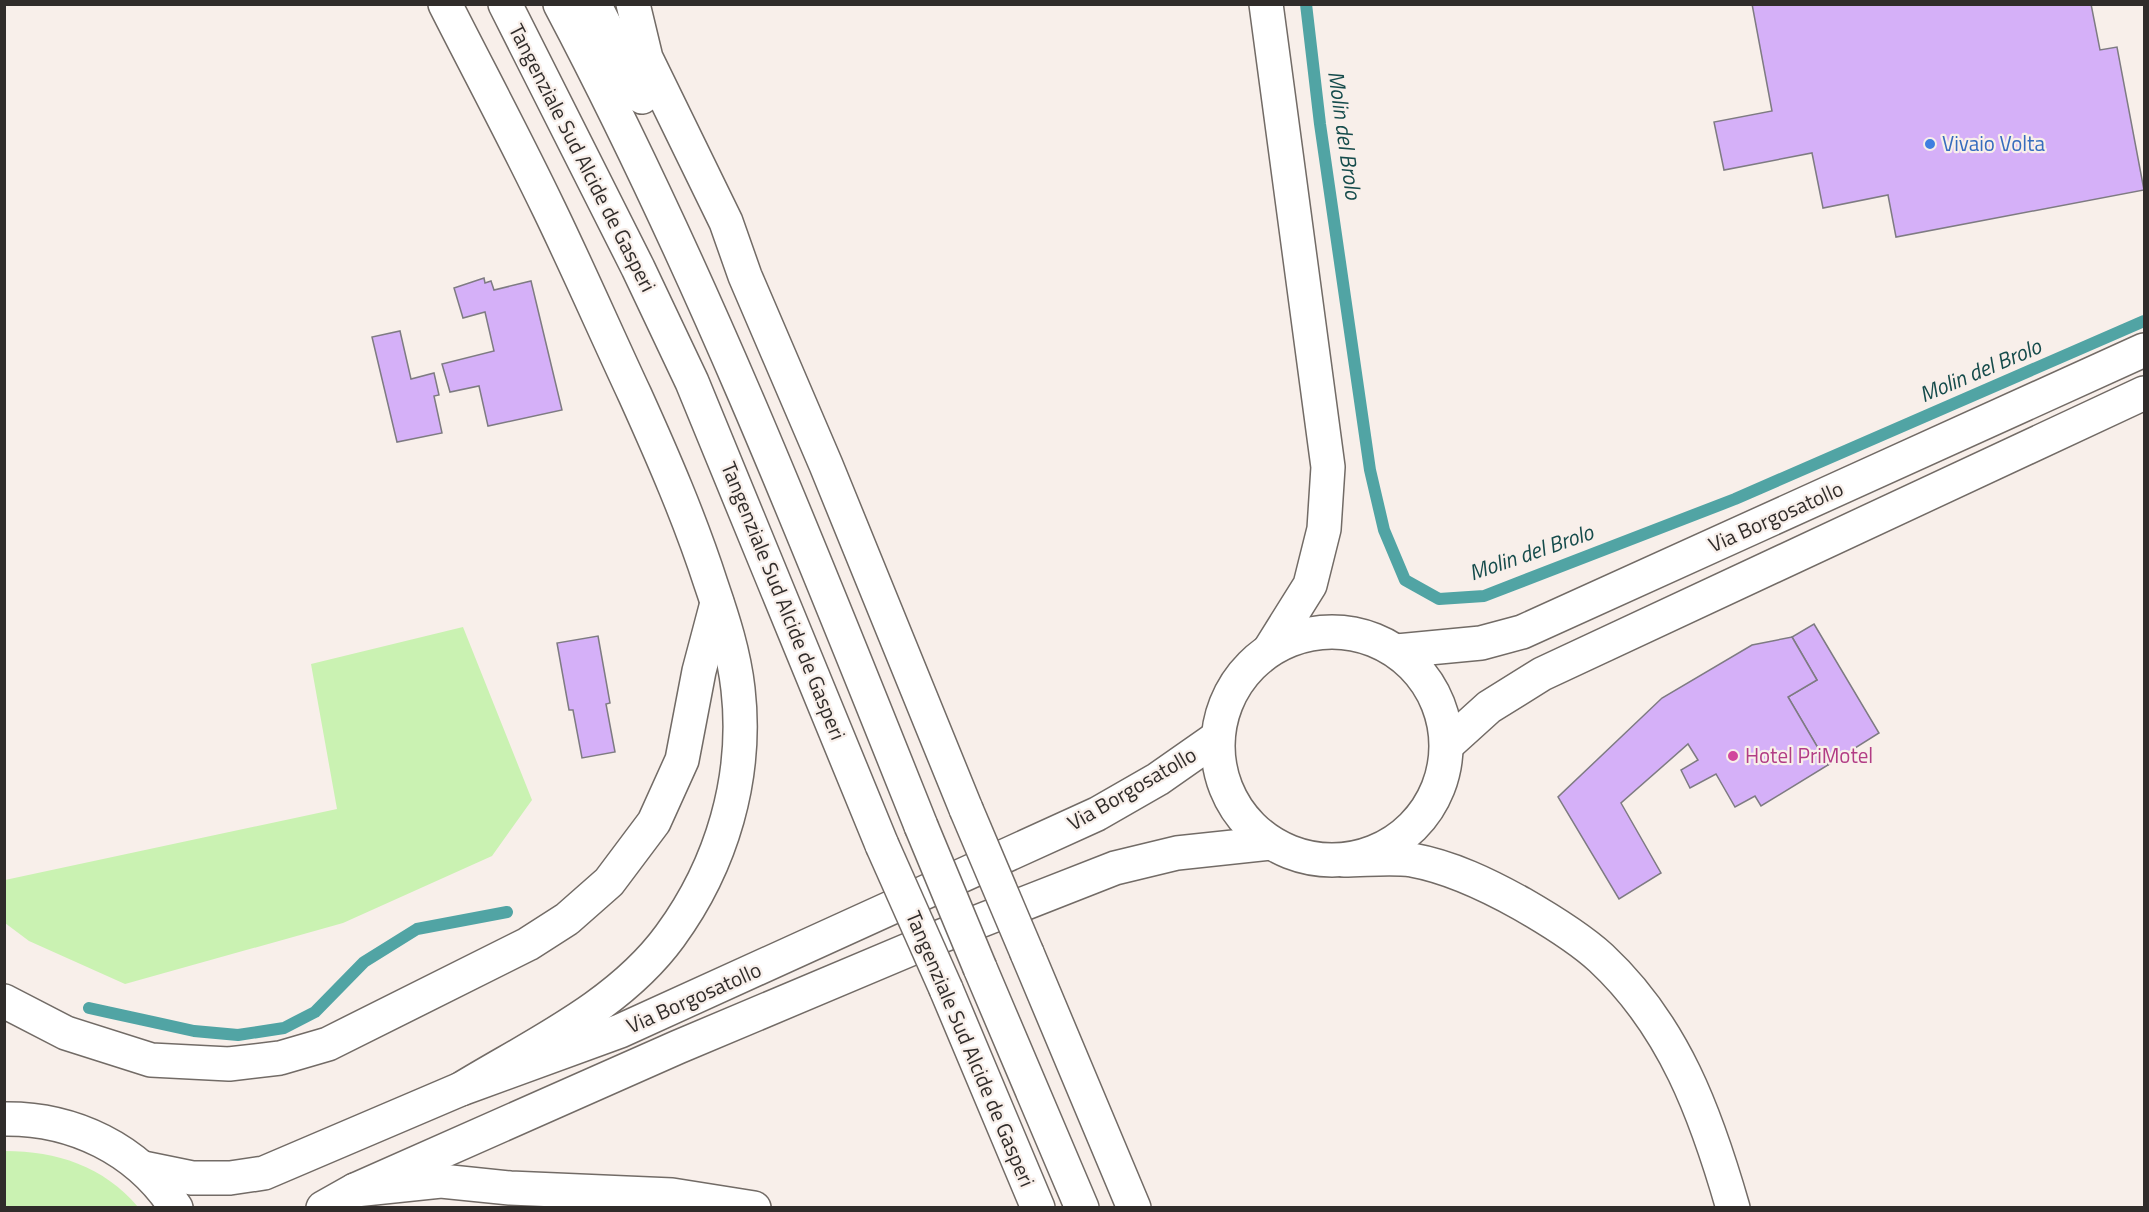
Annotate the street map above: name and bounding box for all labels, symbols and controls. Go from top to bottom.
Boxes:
street label: Tangenziale Sud Alcide de Gasperi [501,18,665,297]
water label: Molin del Brolo [1319,68,1371,203]
place label: Vivaio Volta [1942,127,2045,159]
marker: Vivaio Volta [1923,137,1937,151]
water label: Molin del Brolo [1914,329,2047,411]
street label: Tangenziale Sud Alcide de Gasperi [713,457,854,744]
street label: Via Borgosatollo [1703,472,1848,560]
water label: Molin del Brolo [1464,514,1599,589]
street label: Via Borgosatollo [1061,738,1202,838]
place label: Hotel PriMotel [1745,739,1873,771]
marker: Hotel PriMotel [1726,749,1740,763]
street label: Tangenziale Sud Alcide de Gasperi [898,906,1044,1192]
street label: Via Borgosatollo [621,953,766,1041]

